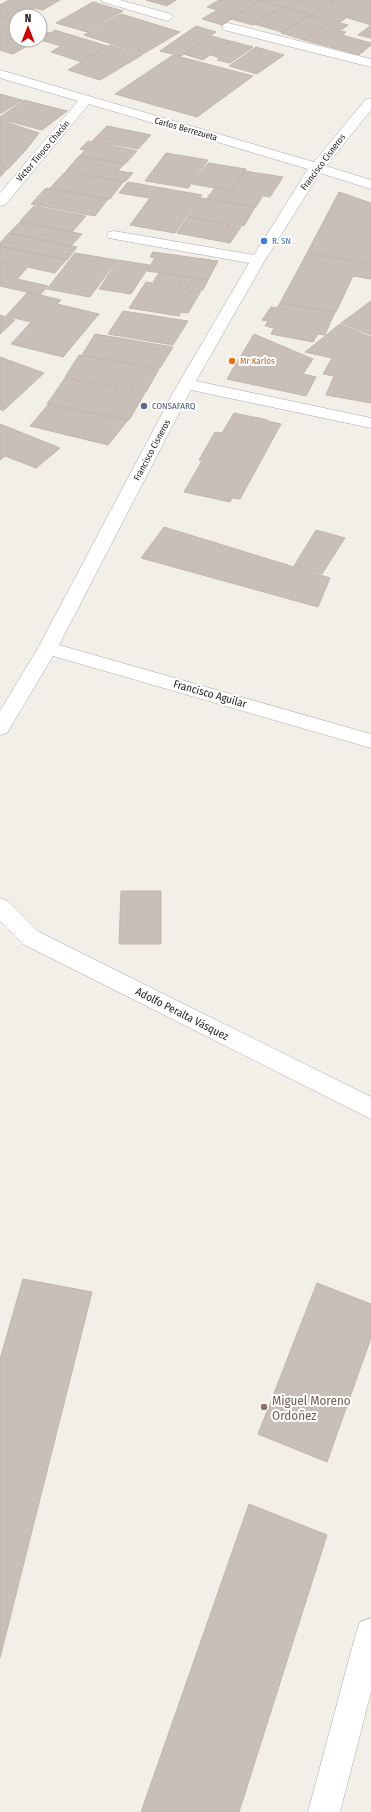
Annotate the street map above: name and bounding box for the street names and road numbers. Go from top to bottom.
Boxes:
street label: Carlos Berrezueta [153,115,219,143]
street label: Víctor Tinoco Chacón [14,118,72,184]
street label: Francisco Cisneros [299,132,347,192]
street label: Francisco Cisneros [132,418,172,482]
street label: Francisco Aguilar [172,677,248,711]
street label: Adolfo Peralta Vásquez [133,985,231,1043]

